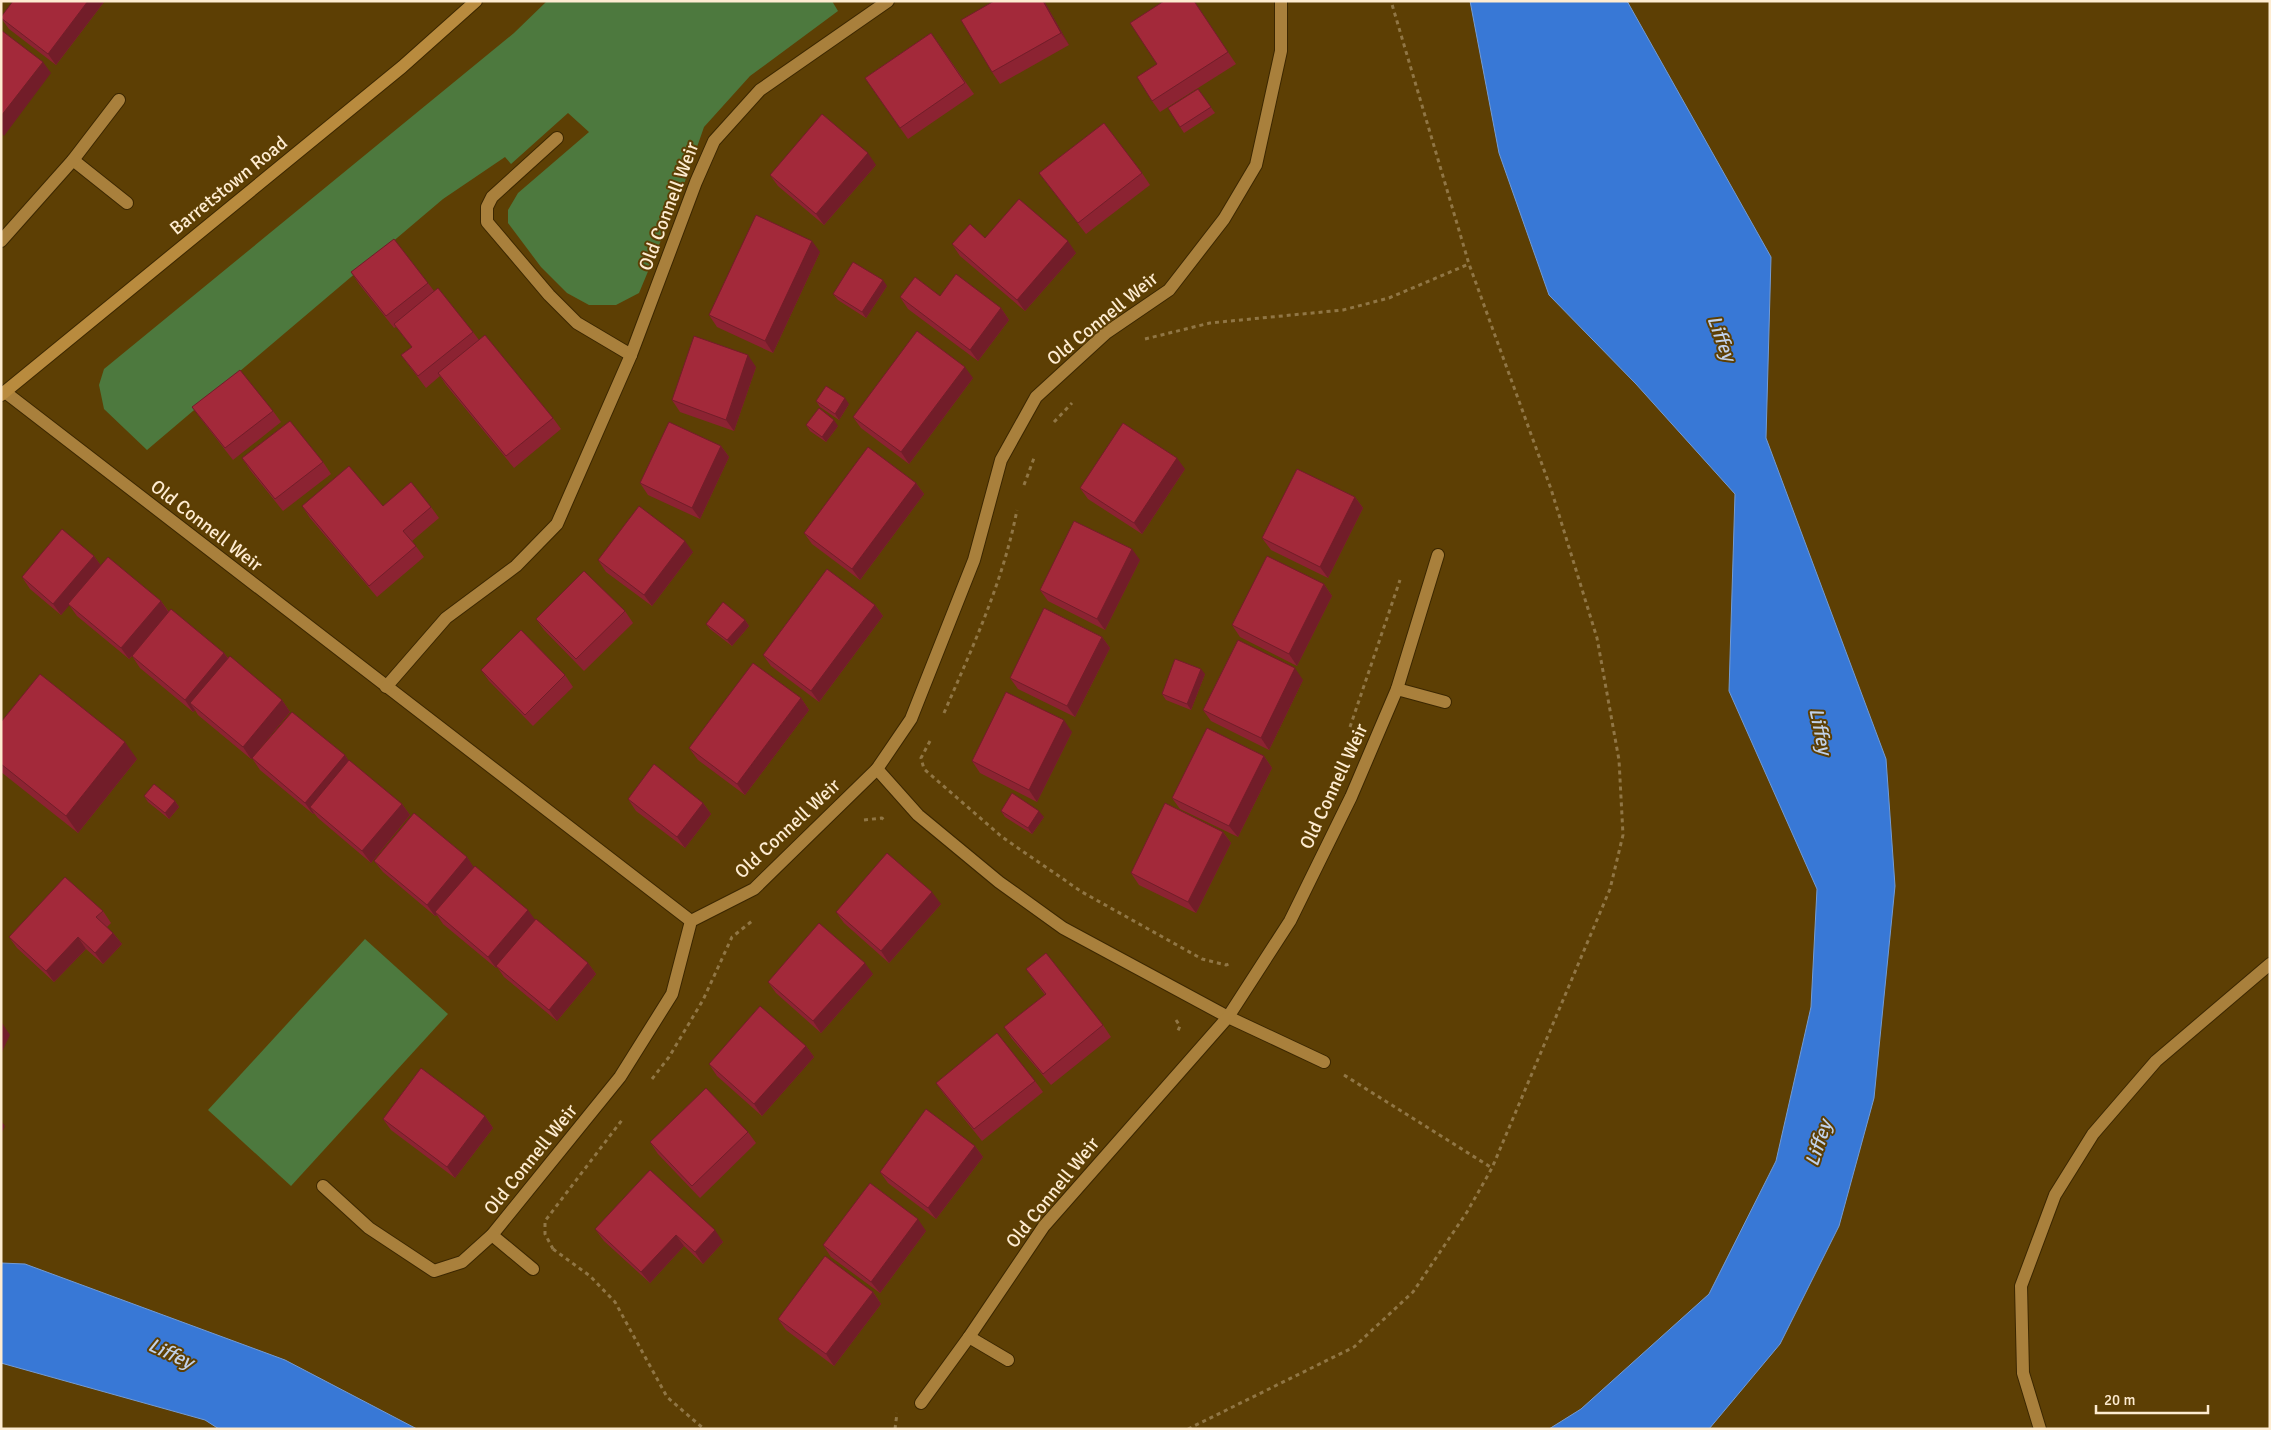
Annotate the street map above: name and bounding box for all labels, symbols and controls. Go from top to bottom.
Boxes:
street label: Barretstown Road [165,131,292,241]
street label: Old Connell Weir [633,139,704,274]
street label: Old Connell Weir [1042,267,1163,371]
water label: Liffey [1701,312,1743,367]
street label: Old Connell Weir [145,475,267,577]
water label: Liffey [1803,705,1838,759]
street label: Old Connell Weir [1294,720,1373,853]
street label: Old Connell Weir [730,774,846,884]
street label: Old Connell Weir [479,1099,583,1220]
water label: Liffey [1799,1114,1838,1169]
street label: Old Connell Weir [1001,1132,1105,1253]
water label: Liffey [144,1332,200,1376]
scale bar [2096,1382,2208,1414]
text: 20 m [2104,1391,2135,1409]

